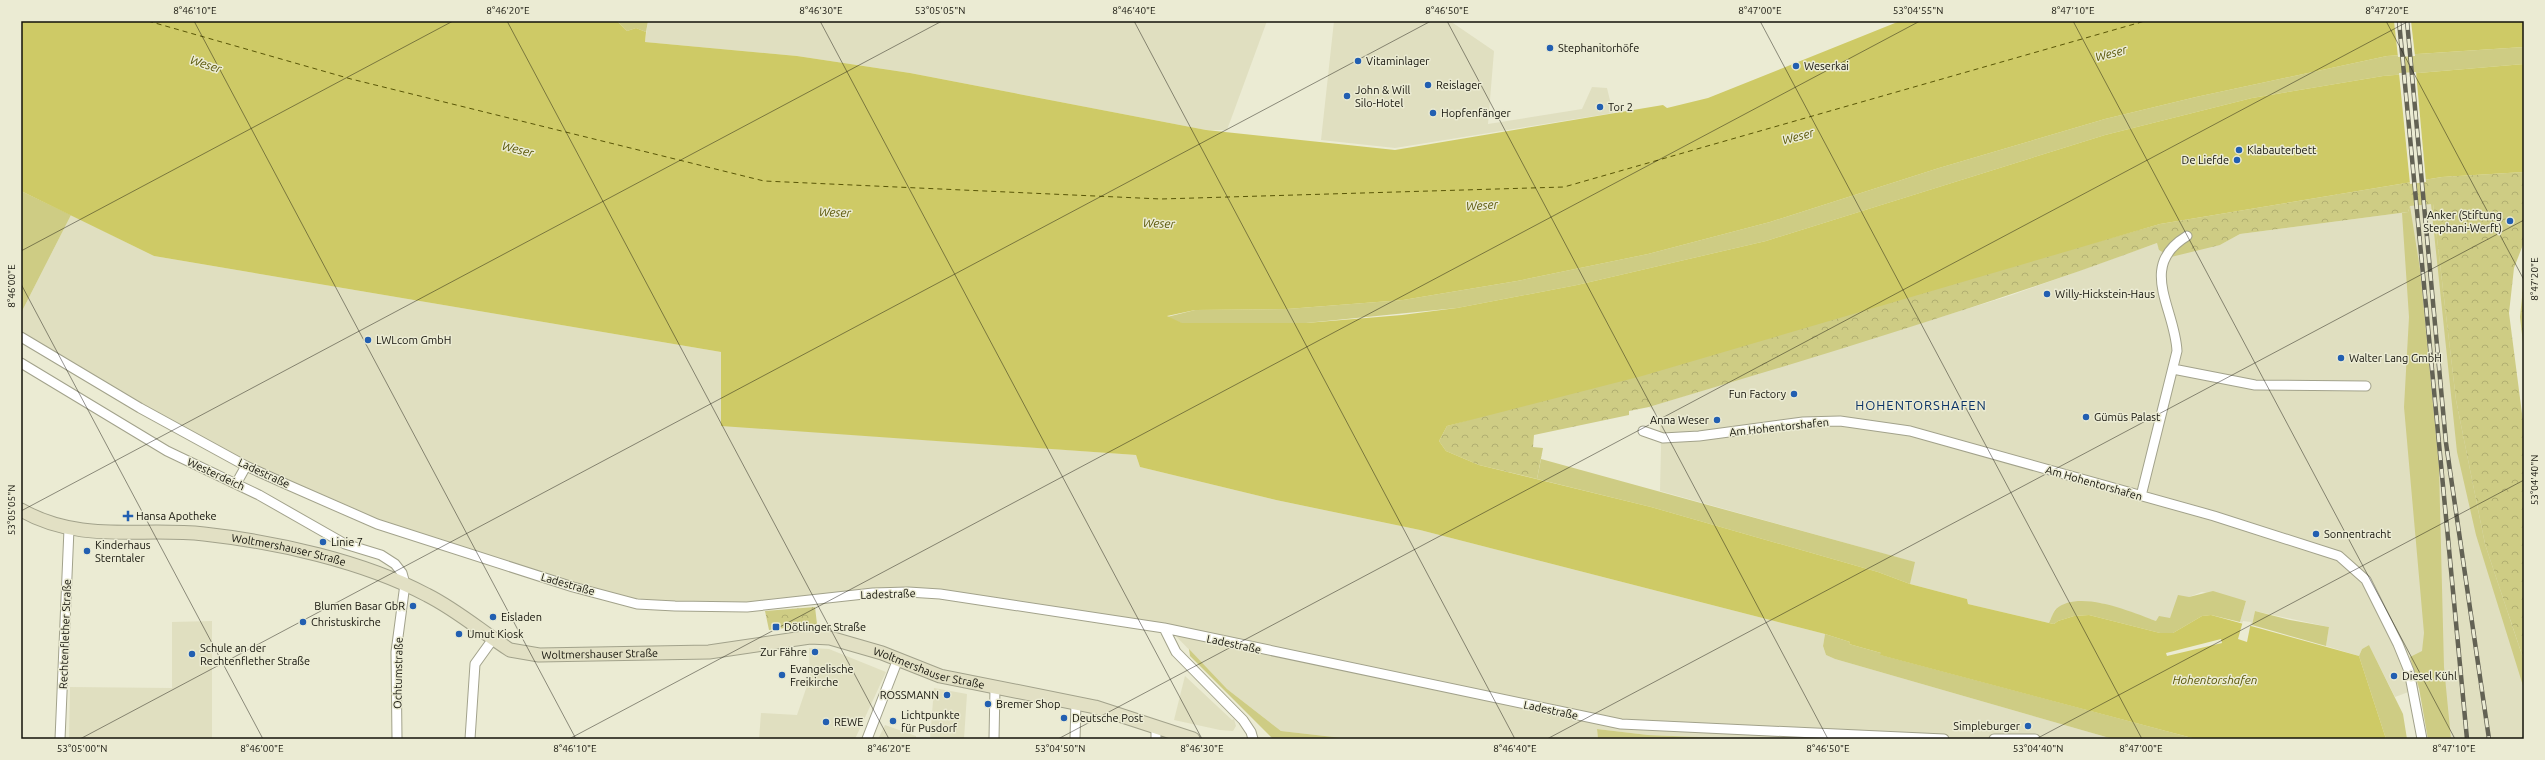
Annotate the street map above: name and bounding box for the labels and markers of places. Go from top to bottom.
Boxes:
place label: Stephanitorhöfe [1558,42,1639,54]
marker: Stephanitorhöfe [1545,43,1555,53]
place label: Vitaminlager [1366,55,1430,67]
marker: Vitaminlager [1353,56,1363,66]
place label: Weserkai [1804,60,1849,72]
marker: Weserkai [1791,61,1801,71]
place label: Reislager [1436,79,1482,91]
marker: Reislager [1423,80,1433,90]
place label: John & Will Silo-Hotel [1355,84,1411,109]
marker: John & Will Silo-Hotel [1342,91,1352,101]
place label: Tor 2 [1608,101,1633,113]
marker: Tor 2 [1595,102,1605,112]
place label: Hopfenfänger [1441,107,1512,119]
marker: Hopfenfänger [1428,108,1438,118]
place label: Klabauterbett [2247,144,2317,156]
marker: Klabauterbett [2234,145,2244,155]
place label: De Liefde [2182,154,2229,166]
marker: De Liefde [2232,155,2242,165]
place label: Anker (Stiftung Stephani-Werft) [2423,209,2502,235]
marker: Anker (Stiftung Stephani-Werft) [2505,216,2515,226]
place label: Willy-Hickstein-Haus [2055,288,2155,300]
marker: Willy-Hickstein-Haus [2042,289,2052,299]
place label: LWLcom GmbH [376,334,451,346]
marker: LWLcom GmbH [363,335,373,345]
place label: Walter Lang GmbH [2349,352,2442,364]
marker: Walter Lang GmbH [2336,353,2346,363]
place label: Fun Factory [1729,388,1787,400]
marker: Fun Factory [1789,389,1799,399]
place label: Gümüs Palast [2094,411,2161,423]
marker: Gümüs Palast [2081,412,2091,422]
place label: Anna Weser [1650,414,1710,426]
marker: Anna Weser [1712,415,1722,425]
place label: Hansa Apotheke [136,510,217,522]
marker: Hansa Apotheke [123,511,133,521]
place label: Sonnentracht [2324,528,2392,540]
marker: Sonnentracht [2311,529,2321,539]
place label: Linie 7 [331,536,363,548]
marker: Linie 7 [318,537,328,547]
place label: Kinderhaus Sterntaler [95,539,151,564]
marker: Kinderhaus Sterntaler [82,546,92,556]
place label: Blumen Basar GbR [314,600,405,612]
marker: Blumen Basar GbR [408,601,418,611]
place label: Eisladen [501,611,542,623]
marker: Eisladen [488,612,498,622]
place label: Christuskirche [311,616,381,628]
marker: Christuskirche [298,617,308,627]
place label: Dötlinger Straße [784,621,866,633]
marker: Dötlinger Straße [771,622,781,632]
place label: Umut Kiosk [467,628,524,640]
marker: Umut Kiosk [454,629,464,639]
place label: Schule an der Rechtenflether Straße [200,642,310,667]
place label: Zur Fähre [760,646,807,658]
marker: Zur Fähre [810,647,820,657]
marker: Schule an der Rechtenflether Straße [187,649,197,659]
place label: Evangelische Freikirche [790,663,854,688]
marker: Evangelische Freikirche [777,670,787,680]
place label: Diesel Kühl [2402,670,2457,682]
marker: Diesel Kühl [2389,671,2399,681]
place label: ROSSMANN [880,689,939,701]
marker: ROSSMANN [942,690,952,700]
place label: Bremer Shop [996,698,1060,710]
marker: Bremer Shop [983,699,993,709]
place label: Lichtpunkte für Pusdorf [901,709,960,734]
place label: Deutsche Post [1072,712,1144,724]
marker: Deutsche Post [1059,713,1069,723]
place label: REWE [834,716,863,728]
marker: Lichtpunkte für Pusdorf [888,716,898,726]
marker: REWE [821,717,831,727]
place label: Simpleburger [1953,720,2021,732]
marker: Simpleburger [2023,721,2033,731]

